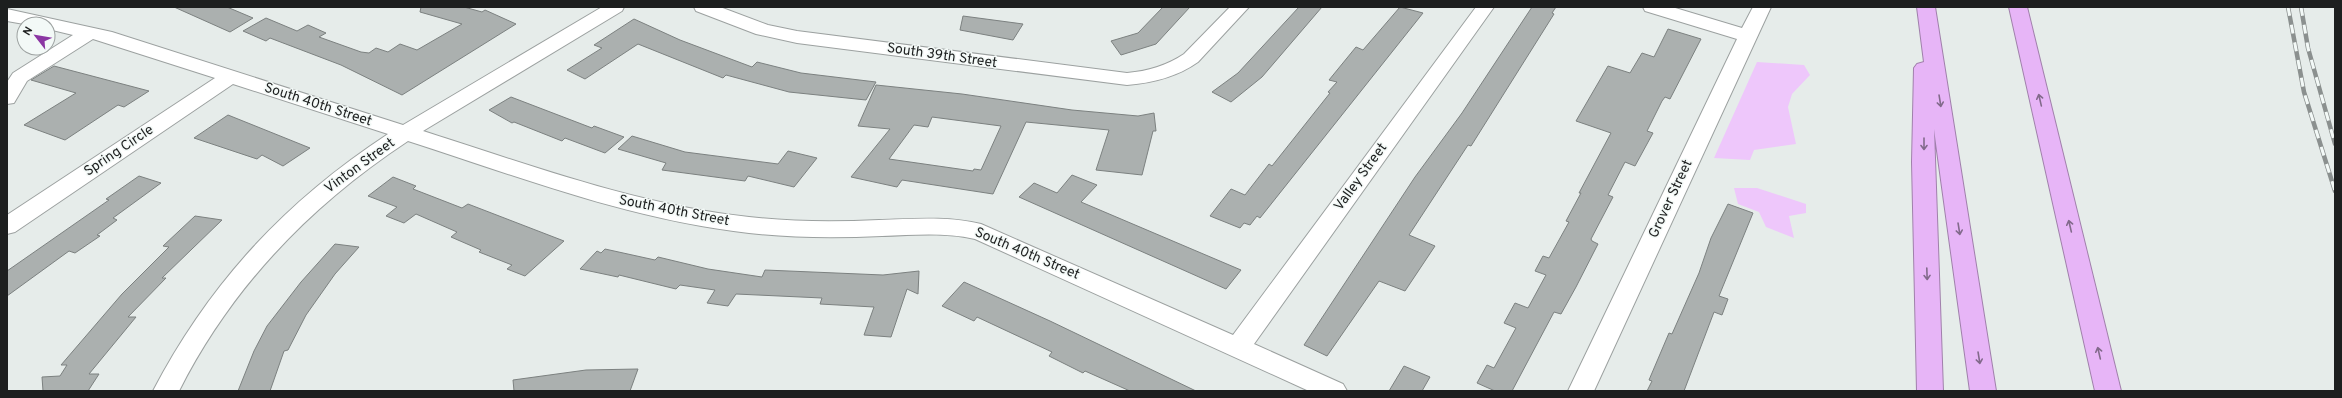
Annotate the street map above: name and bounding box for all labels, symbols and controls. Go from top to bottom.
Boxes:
north arrow [16,16,56,56]
text: N [20,24,36,38]
street label: South 39th Street [886,40,998,72]
street label: South 40th Street [262,80,374,130]
one-way arrow [1936,94,1944,107]
one-way arrow [2035,94,2043,107]
street label: Spring Circle [81,121,157,181]
street label: Vinton Street [321,135,399,197]
one-way arrow [1920,137,1928,150]
street label: Valley Street [1331,140,1391,214]
street label: Grover Street [1645,157,1697,241]
street label: South 40th Street [617,192,731,230]
one-way arrow [2065,220,2073,233]
one-way arrow [1955,223,1963,236]
street label: South 40th Street [972,224,1082,284]
one-way arrow [1923,267,1931,280]
one-way arrow [2095,347,2103,360]
one-way arrow [1975,351,1983,364]

